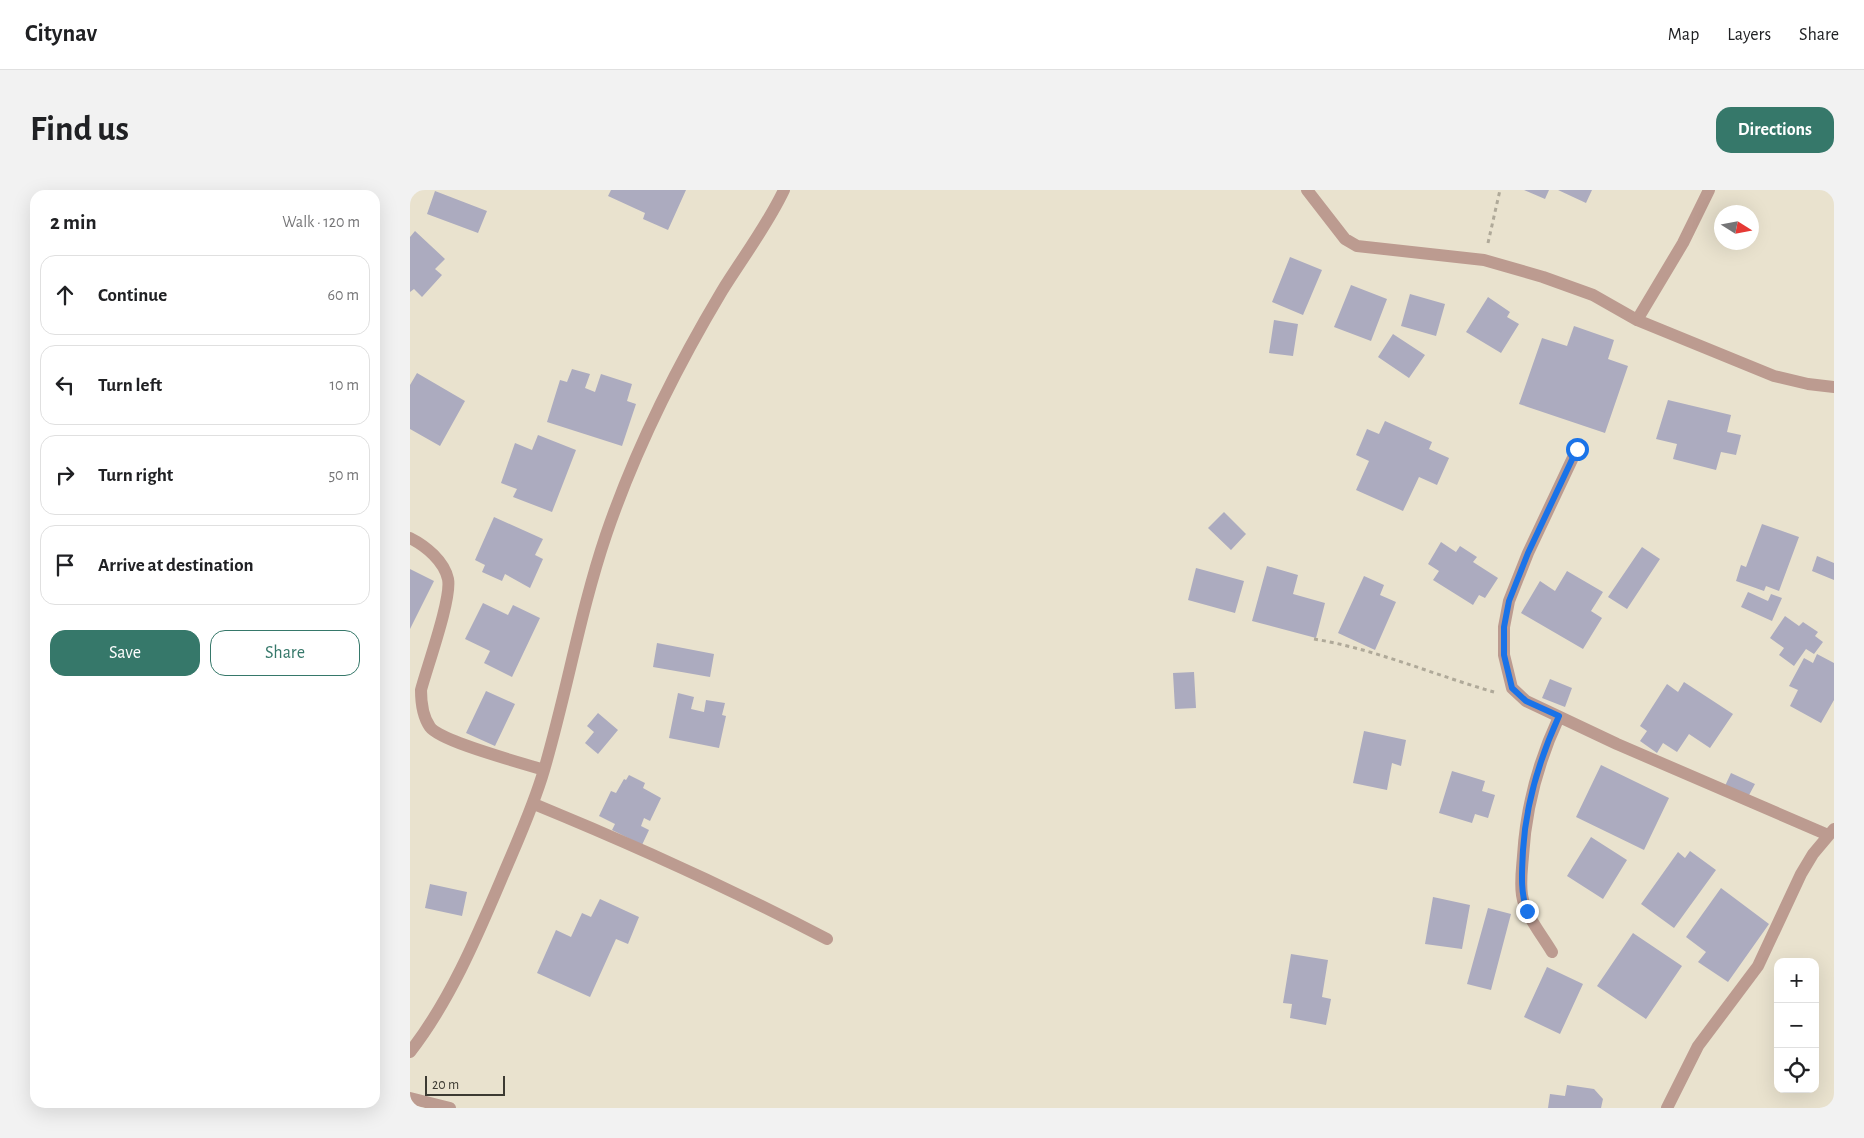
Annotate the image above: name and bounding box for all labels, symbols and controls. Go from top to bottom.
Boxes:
text: Citynav [25,22,97,46]
text: Map [1668,26,1699,44]
text: Layers [1727,26,1771,44]
text: Share [1799,26,1839,44]
button: Directions [1716,107,1834,153]
text: Find us [30,112,129,147]
north arrow [1714,205,1759,250]
text: 2 min [50,212,97,233]
text: Walk · 120 m [282,214,360,230]
icon: ahead [51,281,79,309]
text: Continue [98,286,167,305]
text: 60 m [328,287,359,303]
icon: left [51,371,79,399]
text: Turn left [98,376,162,395]
text: 10 m [330,377,359,393]
route start [1566,438,1589,461]
icon: right [51,461,79,489]
text: Turn right [98,466,173,485]
text: 50 m [328,467,359,483]
icon: arrive [51,551,79,579]
text: Arrive at destination [98,556,254,575]
button: Save [50,630,200,676]
button: Share [210,630,360,676]
route end [1516,900,1539,923]
map controls [1774,958,1819,1093]
button: + [1774,958,1819,1003]
button: − [1774,1003,1819,1048]
button: locate [1774,1048,1819,1093]
scale bar [425,1073,505,1096]
text: 20 m [432,1078,459,1092]

